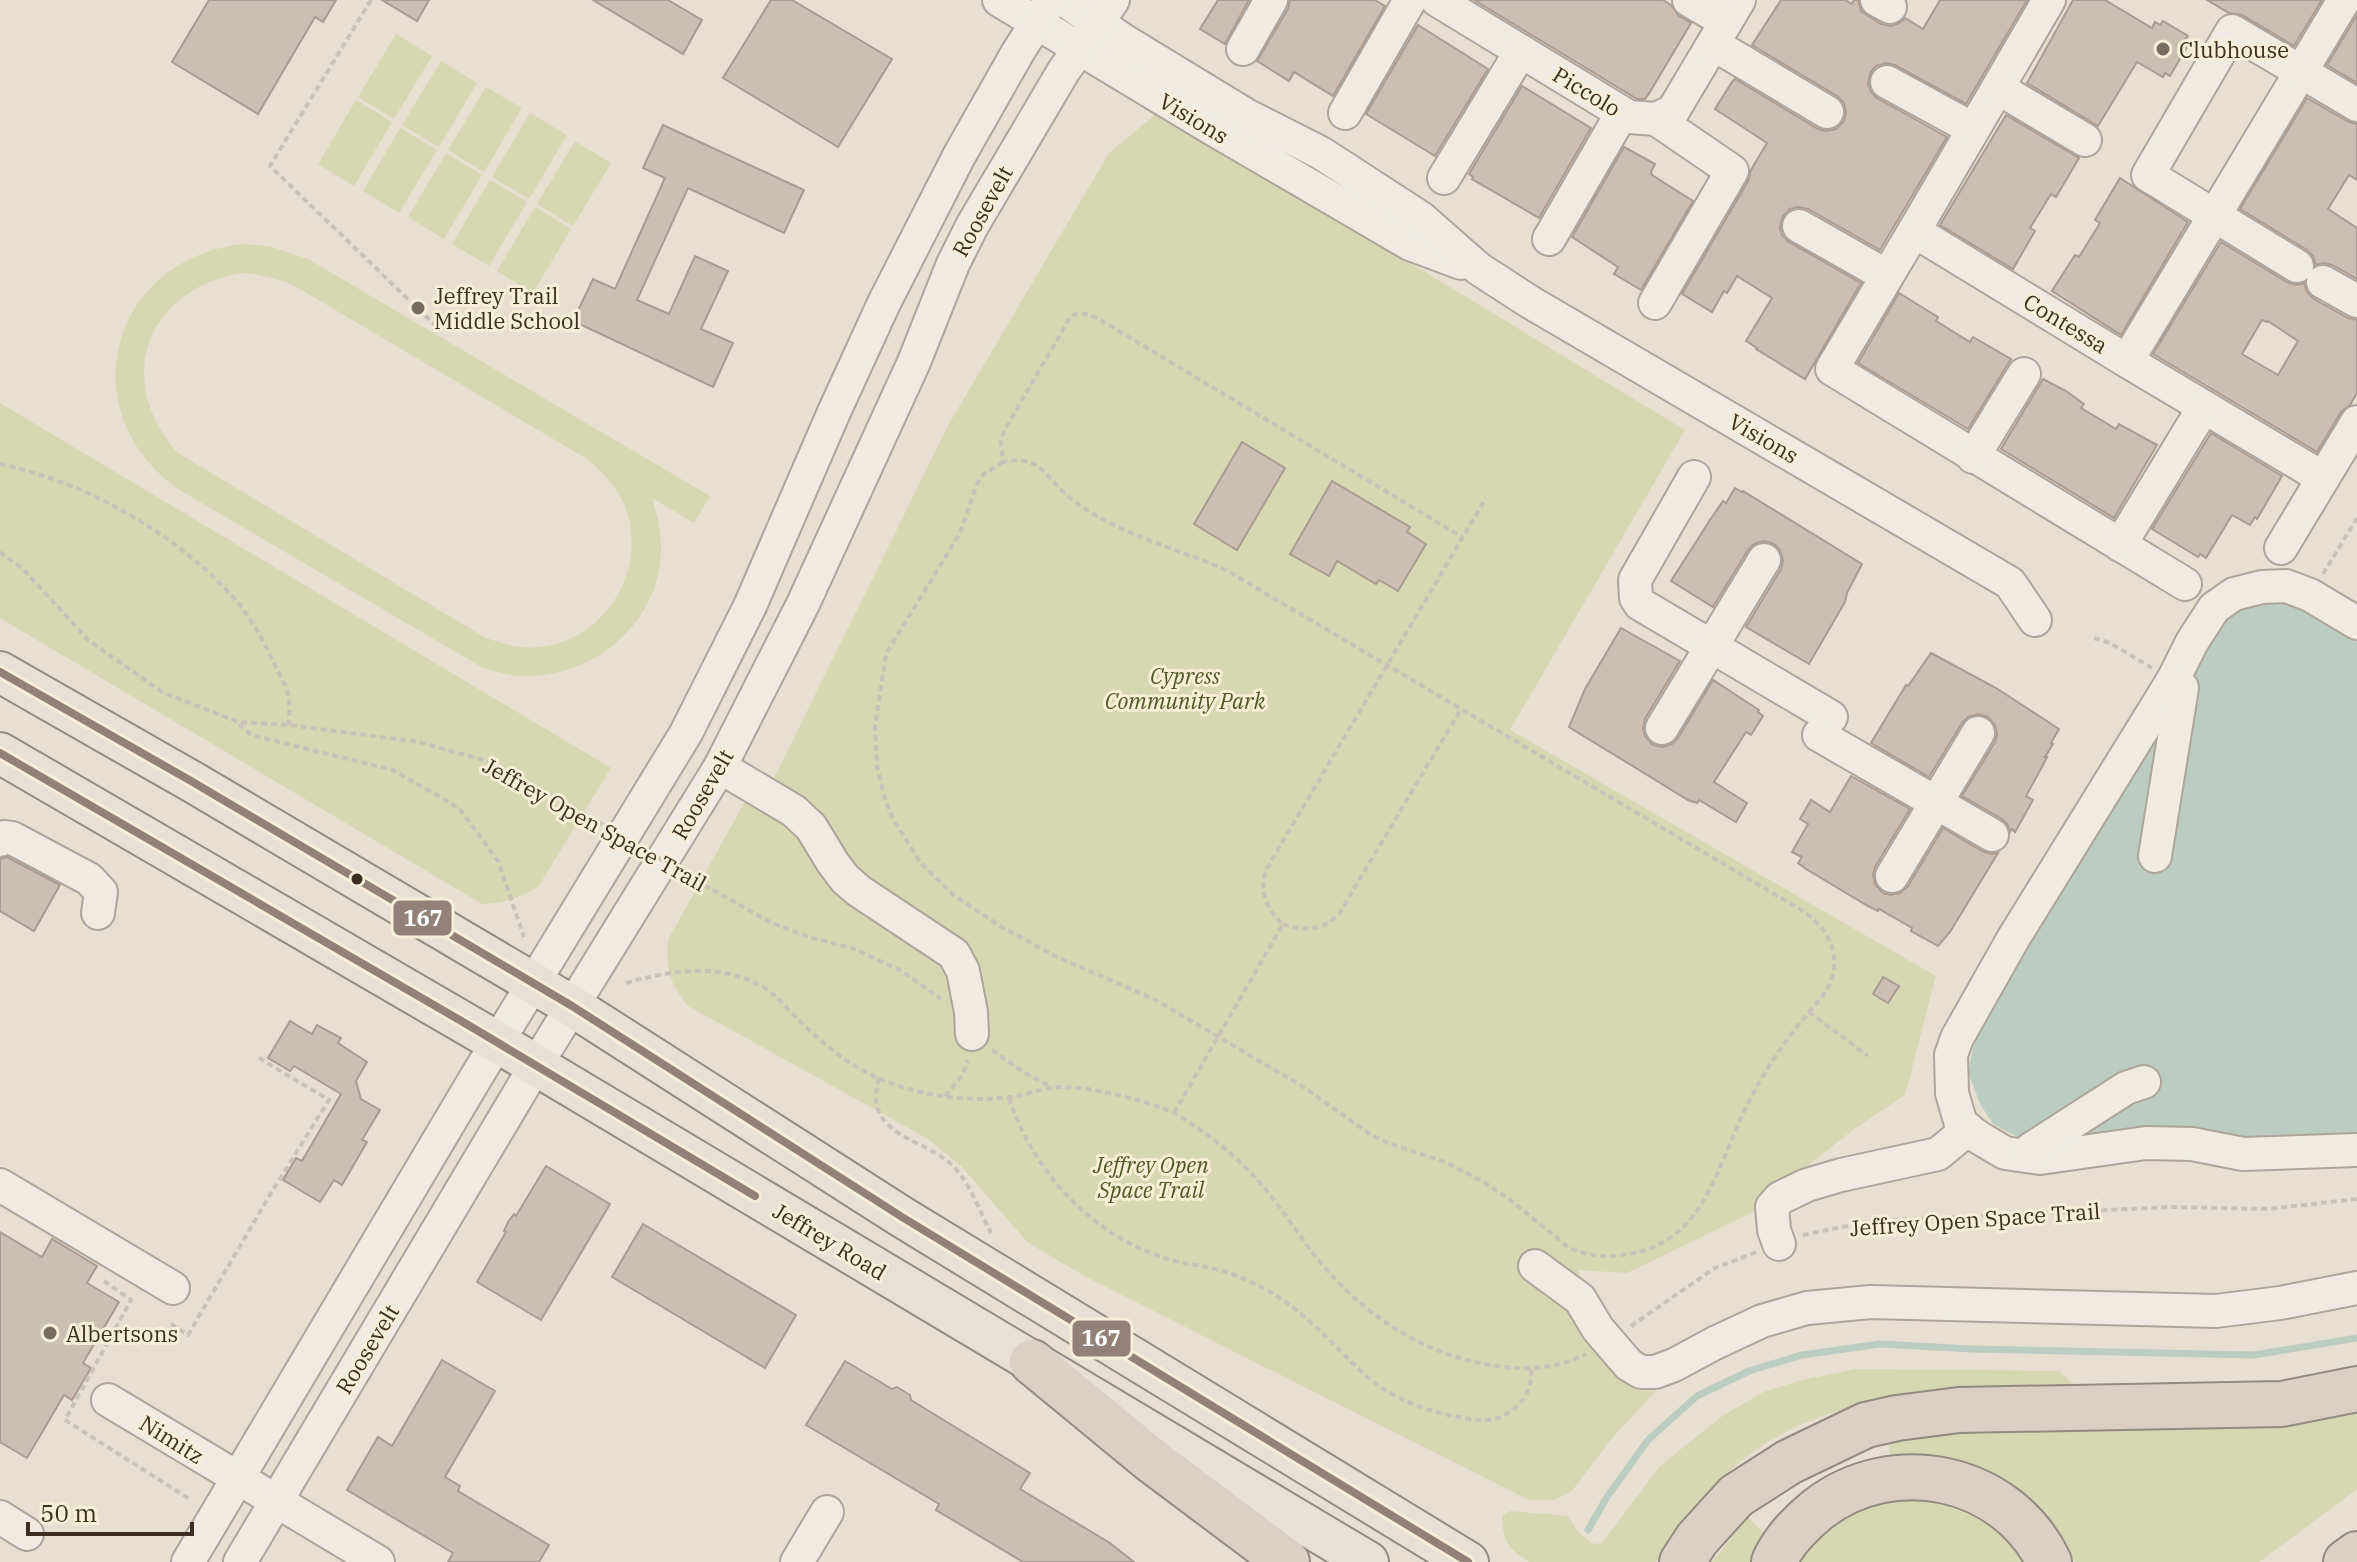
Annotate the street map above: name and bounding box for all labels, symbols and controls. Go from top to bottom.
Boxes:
place label: Clubhouse [2179,35,2289,64]
marker: Clubhouse [2154,40,2172,58]
street label: Piccolo [1548,59,1626,123]
street label: Visions [1154,86,1234,150]
street label: Roosevelt [945,160,1019,262]
place label: Jeffrey Trail Middle School [434,281,580,335]
street label: Contessa [2018,287,2114,359]
marker: Jeffrey Trail Middle School [409,299,427,317]
street label: Visions [1724,406,1804,470]
park label: Cypress Community Park [1105,661,1266,715]
street label: Roosevelt [665,743,740,844]
street label: Jeffrey Open Space Trail [478,750,712,898]
unlabelled marker [349,871,365,887]
line badge: 167 [392,899,453,937]
text: 167 [403,903,443,932]
park label: Jeffrey Open Space Trail [1092,1150,1209,1204]
street label: Jeffrey Road [768,1196,892,1286]
street label: Jeffrey Open Space Trail [1849,1196,2101,1242]
street label: Roosevelt [329,1299,405,1399]
place label: Albertsons [66,1319,178,1348]
line badge: 167 [1071,1319,1132,1358]
text: 167 [1081,1323,1121,1352]
marker: Albertsons [41,1324,59,1342]
street label: Nimitz [134,1408,210,1470]
scale bar [28,1486,192,1536]
text: 50 m [40,1497,97,1529]

